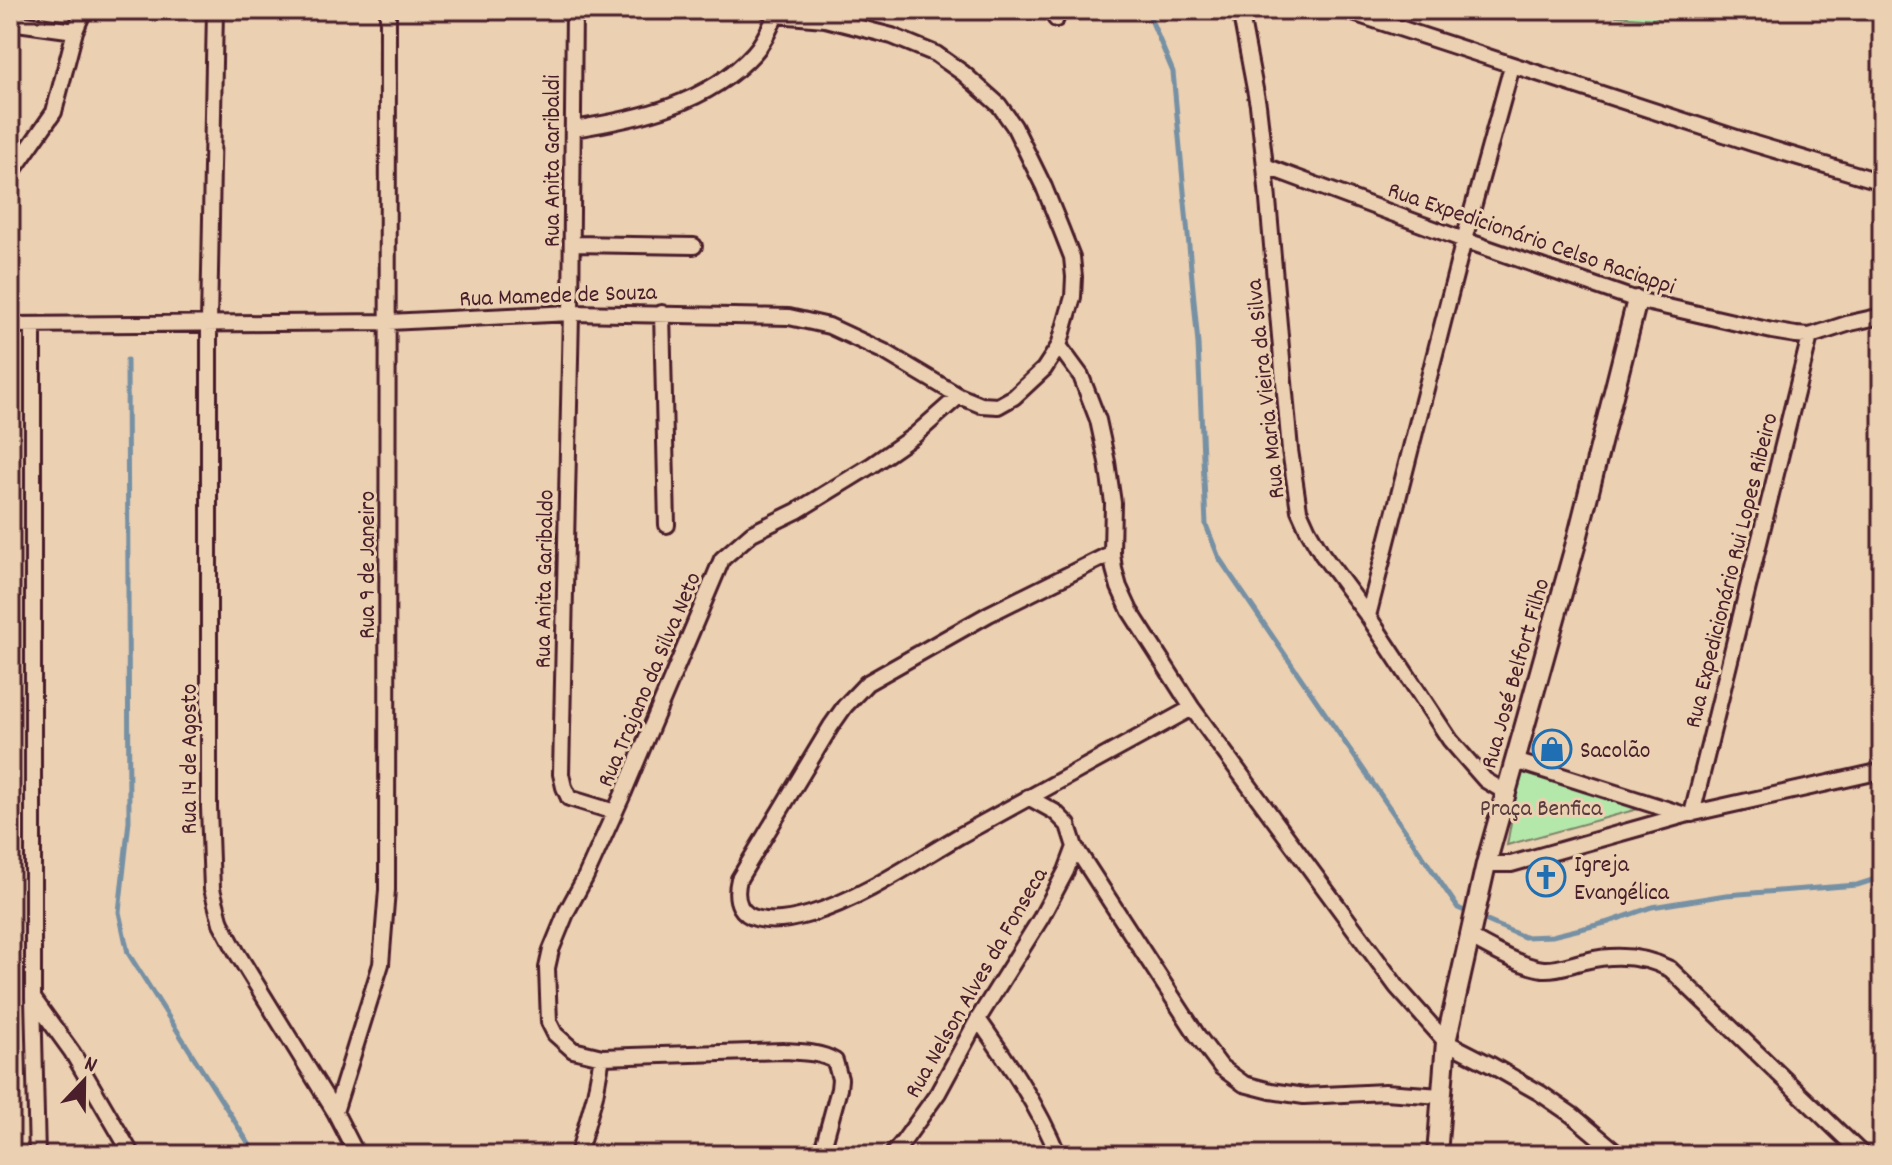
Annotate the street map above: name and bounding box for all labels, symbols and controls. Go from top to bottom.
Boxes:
street label: Rua Anita Garibaldi [537,75,571,247]
street label: Rua Expedicionário Celso Raciappi [1383,175,1679,305]
street label: Rua Maria Vieira da Silva [1238,276,1295,500]
street label: Rua Mamede de Souza [459,277,658,317]
street label: Rua Expedicionário Rui Lopes Ribeiro [1677,410,1789,732]
street label: Rua Anita Garibaldo [527,489,565,669]
street label: Rua 9 de Janeiro [352,491,386,639]
street label: Rua Trajano da Silva Neto [590,567,711,793]
street label: Rua José Belfort Filho [1473,575,1560,773]
street label: Rua 14 de Agosto [174,684,208,834]
shop icon: Sacolão [1531,728,1573,770]
place label: Sacolão [1580,735,1651,769]
park label: Praça Benfica [1480,793,1603,827]
place label: Igreja Evangélica [1574,849,1670,911]
church icon: Igreja Evangélica [1525,856,1567,898]
street label: Rua Nelson Alves da Fonseca [898,861,1058,1105]
north arrow [44,1041,124,1121]
text: N [79,1049,101,1082]

